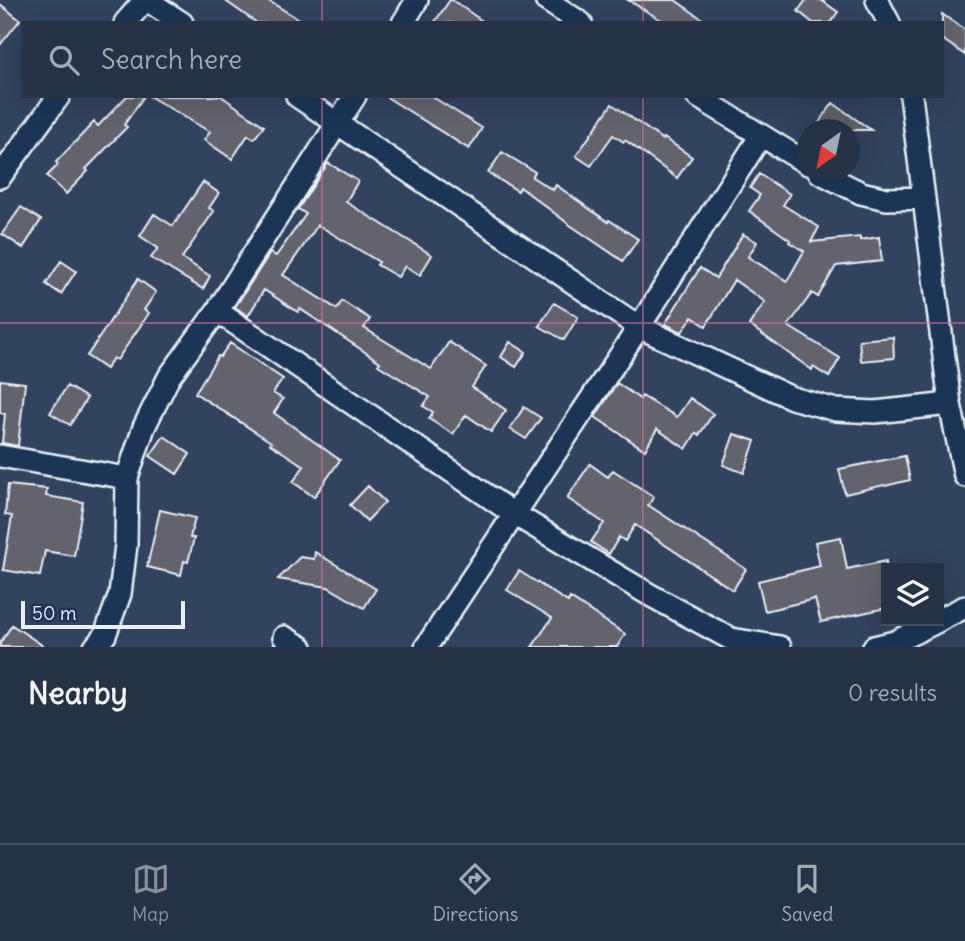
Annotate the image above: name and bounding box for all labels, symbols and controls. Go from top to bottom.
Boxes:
search box [21,21,944,98]
icon: search [45,41,83,79]
text: Search here [101,43,242,76]
north arrow [797,119,860,182]
map controls [881,563,944,626]
button: layers [881,563,944,626]
scale bar [21,598,186,630]
text: 50 m [32,601,77,625]
text: Nearby [28,674,128,712]
text: 0 results [848,678,937,707]
tab: Map [132,860,170,926]
tab: Directions [433,860,518,926]
tab: Saved [781,860,833,926]

